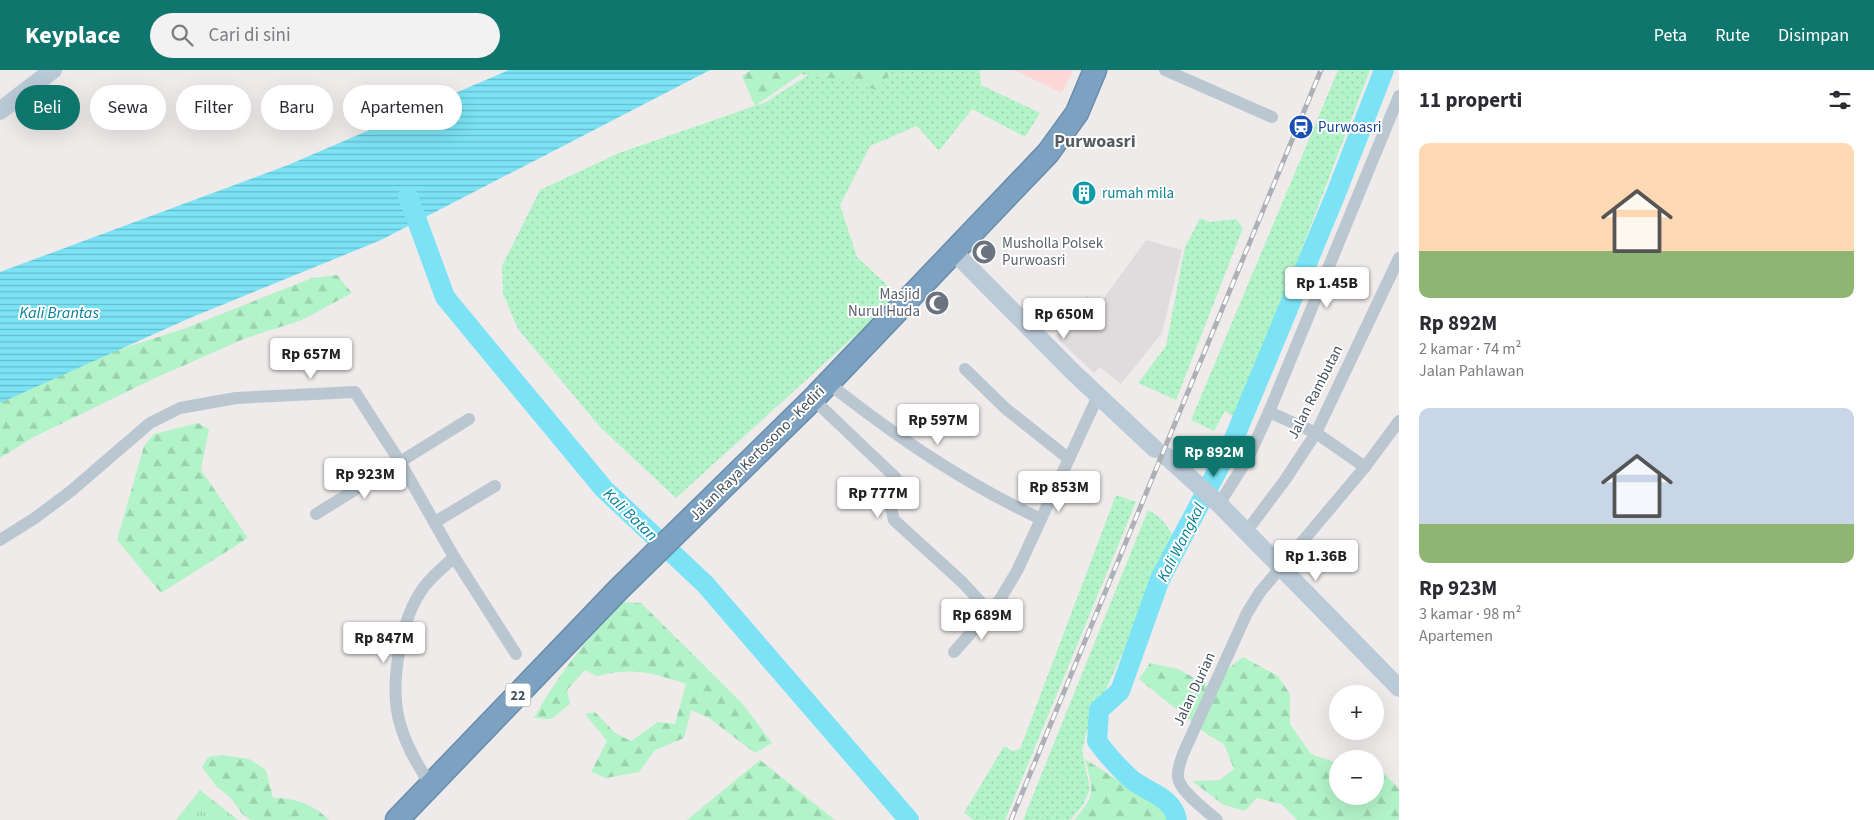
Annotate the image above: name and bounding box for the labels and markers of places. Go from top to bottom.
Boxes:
station icon: Purwoasri [1288,114,1314,140]
place label: Purwoasri [1318,117,1382,138]
building icon: rumah mila [1071,180,1097,206]
place label: rumah mila [1102,183,1174,204]
place label: Musholla Polsek Purwoasri [1002,233,1104,271]
mosque icon: Musholla Polsek Purwoasri [971,239,997,265]
pin: Rp 1.45B [1275,266,1379,309]
place label: Masjid Nurul Huda [848,284,920,322]
mosque icon: Masjid Nurul Huda [924,290,950,316]
pin: Rp 650M [1018,298,1110,340]
pin: Rp 657M [265,338,357,380]
pin: Rp 597M [892,404,984,446]
pin: Rp 892M [1168,436,1260,478]
pin: Rp 923M [319,458,411,500]
pin: Rp 853M [1013,470,1105,513]
pin: Rp 777M [832,476,924,519]
pin: Rp 1.36B [1264,540,1368,582]
pin: Rp 689M [936,598,1028,641]
pin: Rp 847M [338,622,430,664]

